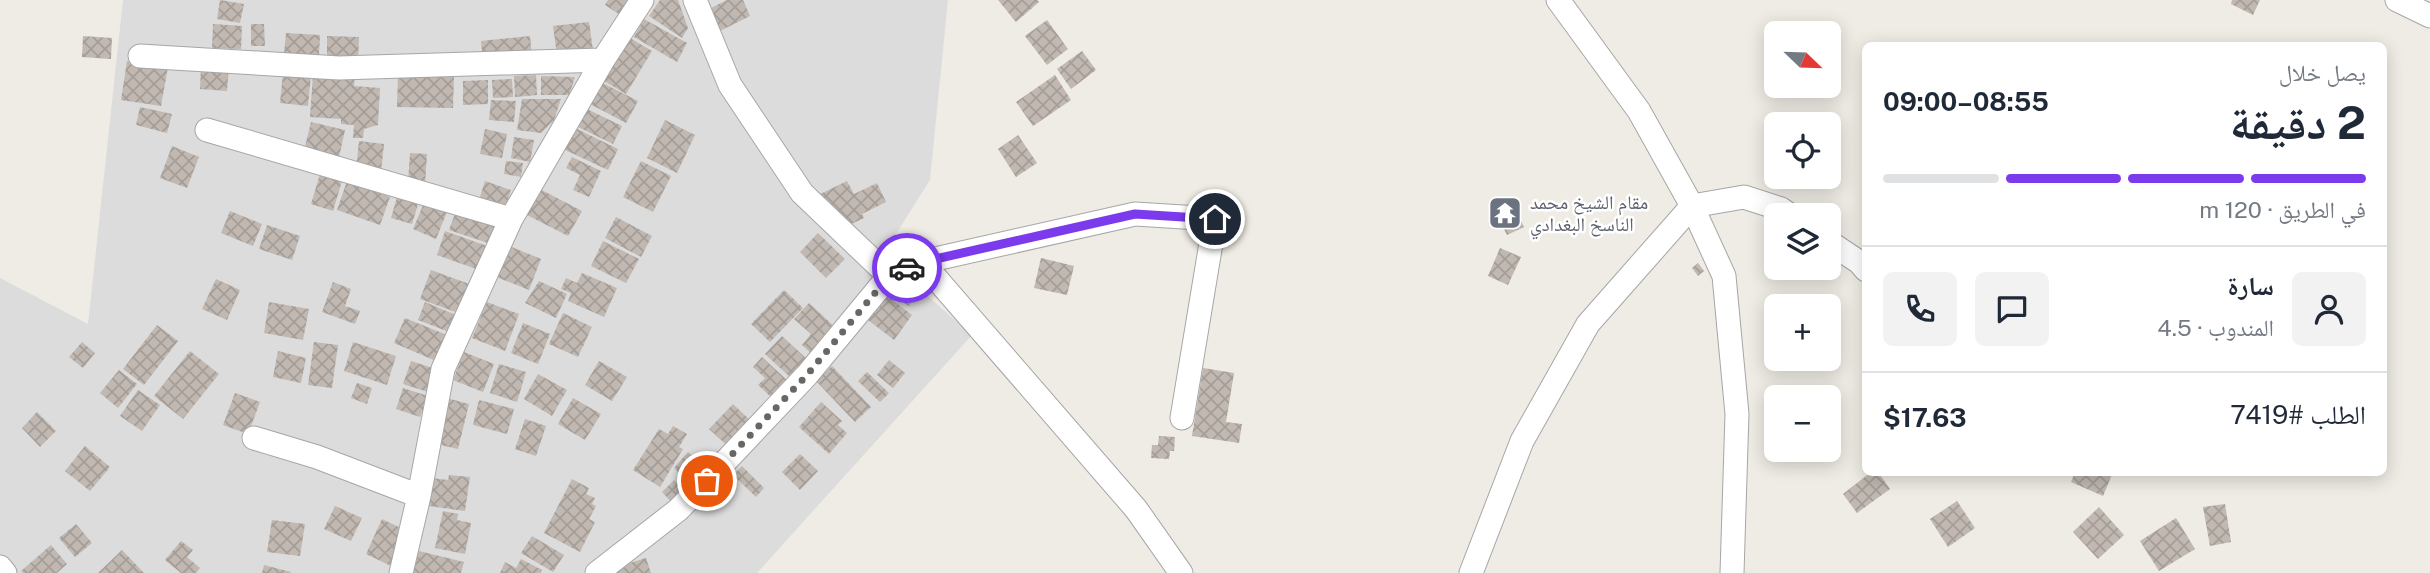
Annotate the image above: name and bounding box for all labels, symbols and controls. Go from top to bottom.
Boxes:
north arrow [1764,21,1841,98]
map controls [1764,21,1841,462]
text: يصل خلال [2279,59,2366,86]
text: 08:55–09:00 [1883,86,2049,117]
text: 2 دقيقة [2230,95,2366,149]
button: locate [1764,112,1841,189]
pin [1185,189,1245,249]
place label: مقام الشيخ محمد الناسخ البغدادي [1530,191,1648,240]
temple icon: مقام الشيخ محمد الناسخ البغدادي [1486,194,1524,232]
text: في الطريق · 120 m [2199,196,2366,223]
icon: home [1196,200,1234,238]
button: layers [1764,203,1841,280]
courier [872,233,942,303]
icon: car [888,249,926,287]
text: سارة [2227,270,2274,301]
button: phone [1883,272,1957,346]
button: chat [1975,272,2049,346]
button: person [2292,272,2366,346]
button: + [1764,294,1841,371]
text: المندوب · 4.5 [2157,314,2274,341]
button: − [1764,385,1841,462]
text: الطلب #7419 [2230,399,2366,430]
text: $17.63 [1883,402,1967,433]
pin [677,451,737,511]
icon: bag [688,462,726,500]

